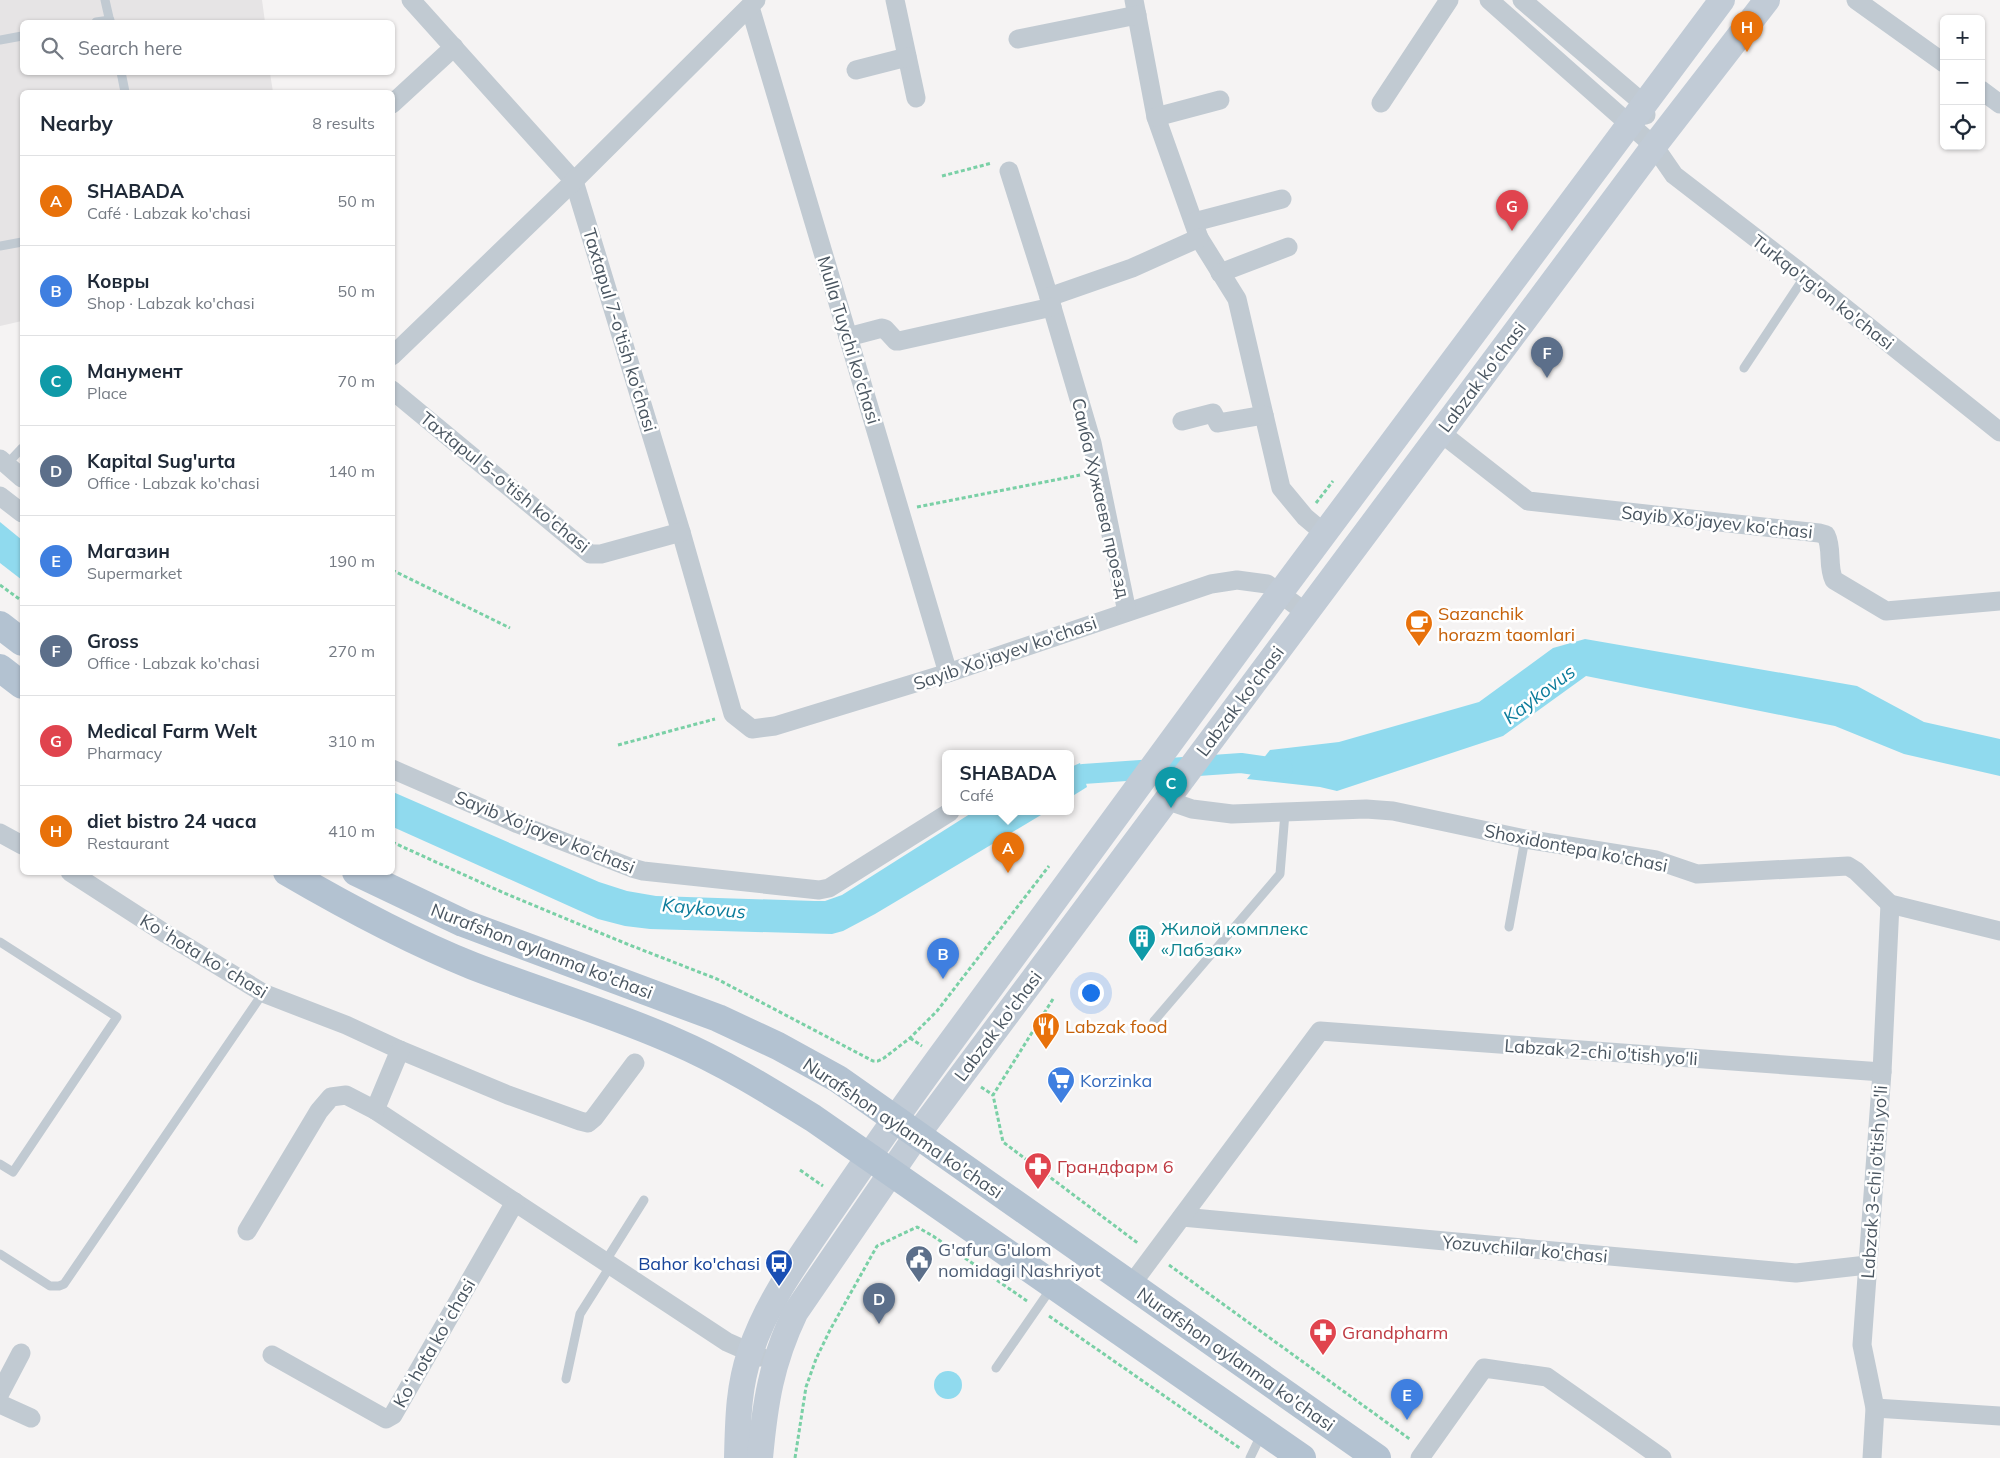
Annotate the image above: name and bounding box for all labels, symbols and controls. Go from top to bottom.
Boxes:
pin: H [1731,11,1763,52]
map controls [1940,15,1985,150]
button: + [1940,15,1985,60]
search box [20,20,395,75]
icon: search [38,34,66,62]
text: Search here [78,36,182,60]
button: − [1940,60,1985,105]
button: locate [1940,105,1985,150]
text: Nearby [40,110,113,136]
text: 8 results [312,113,375,133]
text: SHABADA [87,179,184,203]
pin: G [1496,190,1528,231]
text: A [50,191,62,211]
text: 50 m [338,191,375,211]
text: Café · Labzak ko'chasi [87,203,251,223]
street label: Taxtapul 7-o'tish ko'chasi [578,225,662,435]
street label: Turkqo'rg'on ko'chasi [1747,229,1899,355]
street label: Mulla Tuychi ko'chasi [812,253,886,427]
text: Ковры [87,269,150,293]
text: B [50,281,62,301]
text: 50 m [338,281,375,301]
text: Shop · Labzak ko'chasi [87,293,255,313]
street label: Labzak ko'chasi [1433,317,1531,437]
pin: F [1531,337,1563,378]
text: Манумент [87,359,183,383]
text: C [51,371,61,391]
text: 70 m [338,371,375,391]
text: Place [87,383,127,403]
street label: Саиба Хужаева проезд [1067,396,1135,600]
street label: Taxtapul 5-o'tish ko'chasi [415,406,595,558]
text: Kapital Sug'urta [87,449,236,473]
text: D [50,461,62,481]
text: 140 m [328,461,375,481]
text: Office · Labzak ko'chasi [87,473,260,493]
street label: Sayib Xo'jayev ko'chasi [1620,501,1814,543]
text: Магазин [87,539,170,563]
text: E [51,551,61,571]
text: 190 m [328,551,375,571]
text: Supermarket [87,563,182,583]
place label: Sazanchik horazm taomlari [1438,602,1575,646]
cafe icon: Sazanchik horazm taomlari [1404,608,1434,647]
street label: Sayib Xo'jayev ko'chasi [910,611,1100,695]
text: Gross [87,629,139,653]
text: F [51,641,61,661]
text: 270 m [328,641,375,661]
street label: Labzak ko'chasi [1191,641,1289,761]
text: Office · Labzak ko'chasi [87,653,260,673]
water label: Kaykovus [1498,659,1580,729]
text: Medical Farm Welt [87,719,257,743]
text: G [50,731,62,751]
text: 310 m [328,731,375,751]
text: Pharmacy [87,743,162,763]
popup [942,750,1074,815]
text: SHABADA [960,761,1056,785]
pin: C [1155,767,1187,808]
street label: Sayib Xo'jayev ko'chasi [452,785,638,879]
text: Café [960,785,994,805]
text: diet bistro 24 часа [87,809,257,833]
street label: Shoxidontepa ko'chasi [1482,819,1670,877]
text: H [50,821,62,841]
text: 410 m [328,821,375,841]
pin: A [992,832,1024,873]
text: Restaurant [87,833,169,853]
water label: Kaykovus [661,892,747,924]
street label: Nurafshon aylanma ko'chasi [428,898,656,1004]
street label: Koʻhota koʻchasi [136,909,272,1003]
place label: Жилой комплекс «Лабзак» [1161,917,1308,961]
building icon: Жилой комплекс «Лабзак» [1127,923,1157,962]
pin: B [927,938,959,979]
street label: Labzak ko'chasi [949,966,1047,1086]
your location [1078,980,1104,1006]
restaurant icon: Labzak food [1031,1011,1061,1050]
place label: Labzak food [1065,1015,1168,1038]
street label: Labzak 2-chi o'tish yo'li [1504,1034,1698,1070]
street label: Nurafshon aylanma ko'chasi [799,1052,1007,1204]
supermarket icon: Korzinka [1046,1065,1076,1104]
place label: Korzinka [1080,1069,1152,1092]
street label: Labzak 3-chi o'tish yo'li [1856,1085,1892,1279]
pharmacy icon: Грандфарм 6 [1023,1151,1053,1190]
place label: Грандфарм 6 [1057,1155,1174,1178]
street label: Yozuvchilar ko'chasi [1440,1230,1609,1268]
place label: G'afur G'ulom nomidagi Nashriyot [938,1238,1101,1282]
public building icon: G'afur G'ulom nomidagi Nashriyot [904,1244,934,1283]
bus stop icon: Bahor ko'chasi [764,1248,794,1287]
place label: Bahor ko'chasi [638,1252,760,1275]
street label: Koʻhota koʻchasi [388,1275,480,1411]
street label: Nurafshon aylanma ko'chasi [1133,1282,1339,1436]
pin: D [863,1283,895,1324]
pharmacy icon: Grandpharm [1308,1317,1338,1356]
place label: Grandpharm [1342,1321,1448,1344]
pin: E [1391,1379,1423,1420]

